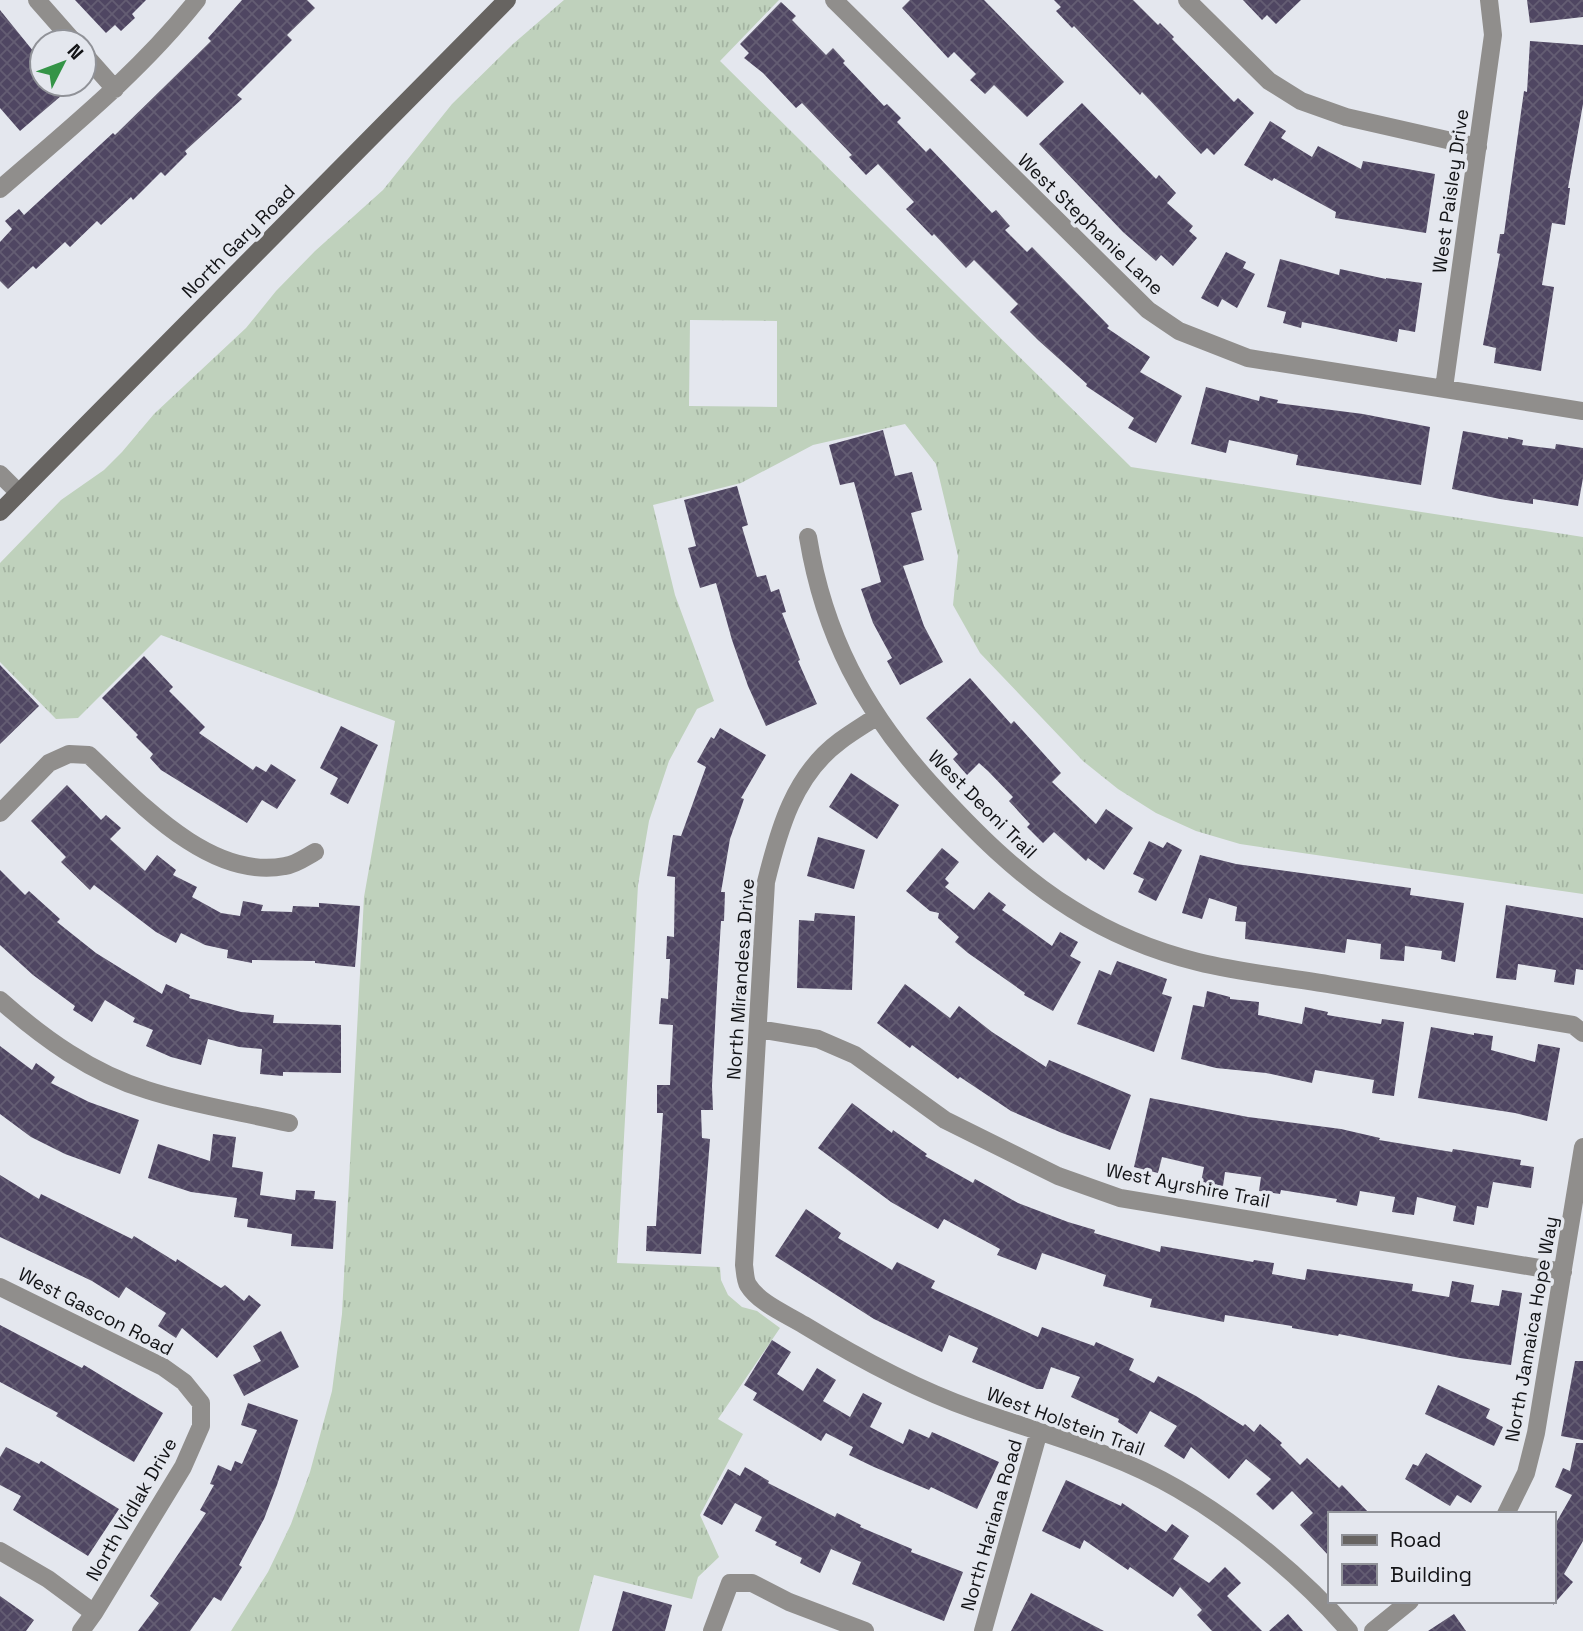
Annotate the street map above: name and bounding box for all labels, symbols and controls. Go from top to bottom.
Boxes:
north arrow [28,28,98,98]
text: N [62,39,89,65]
street label: West Paisley Drive [1427,107,1474,275]
street label: West Stephanie Lane [1012,148,1169,301]
street label: North Gary Road [176,179,300,303]
street label: West Deoni Trail [923,745,1042,864]
street label: North Mirandesa Drive [721,877,760,1081]
street label: West Ayrshire Trail [1104,1157,1272,1214]
street label: North Jamaica Hope Way [1499,1214,1564,1444]
street label: West Gascon Road [14,1262,177,1361]
street label: West Holstein Trail [983,1381,1148,1462]
street label: North Vidlak Drive [80,1433,183,1585]
street label: North Hariana Road [955,1437,1028,1614]
legend [1328,1512,1555,1603]
text: Road [1390,1526,1442,1553]
text: Building [1390,1561,1472,1588]

